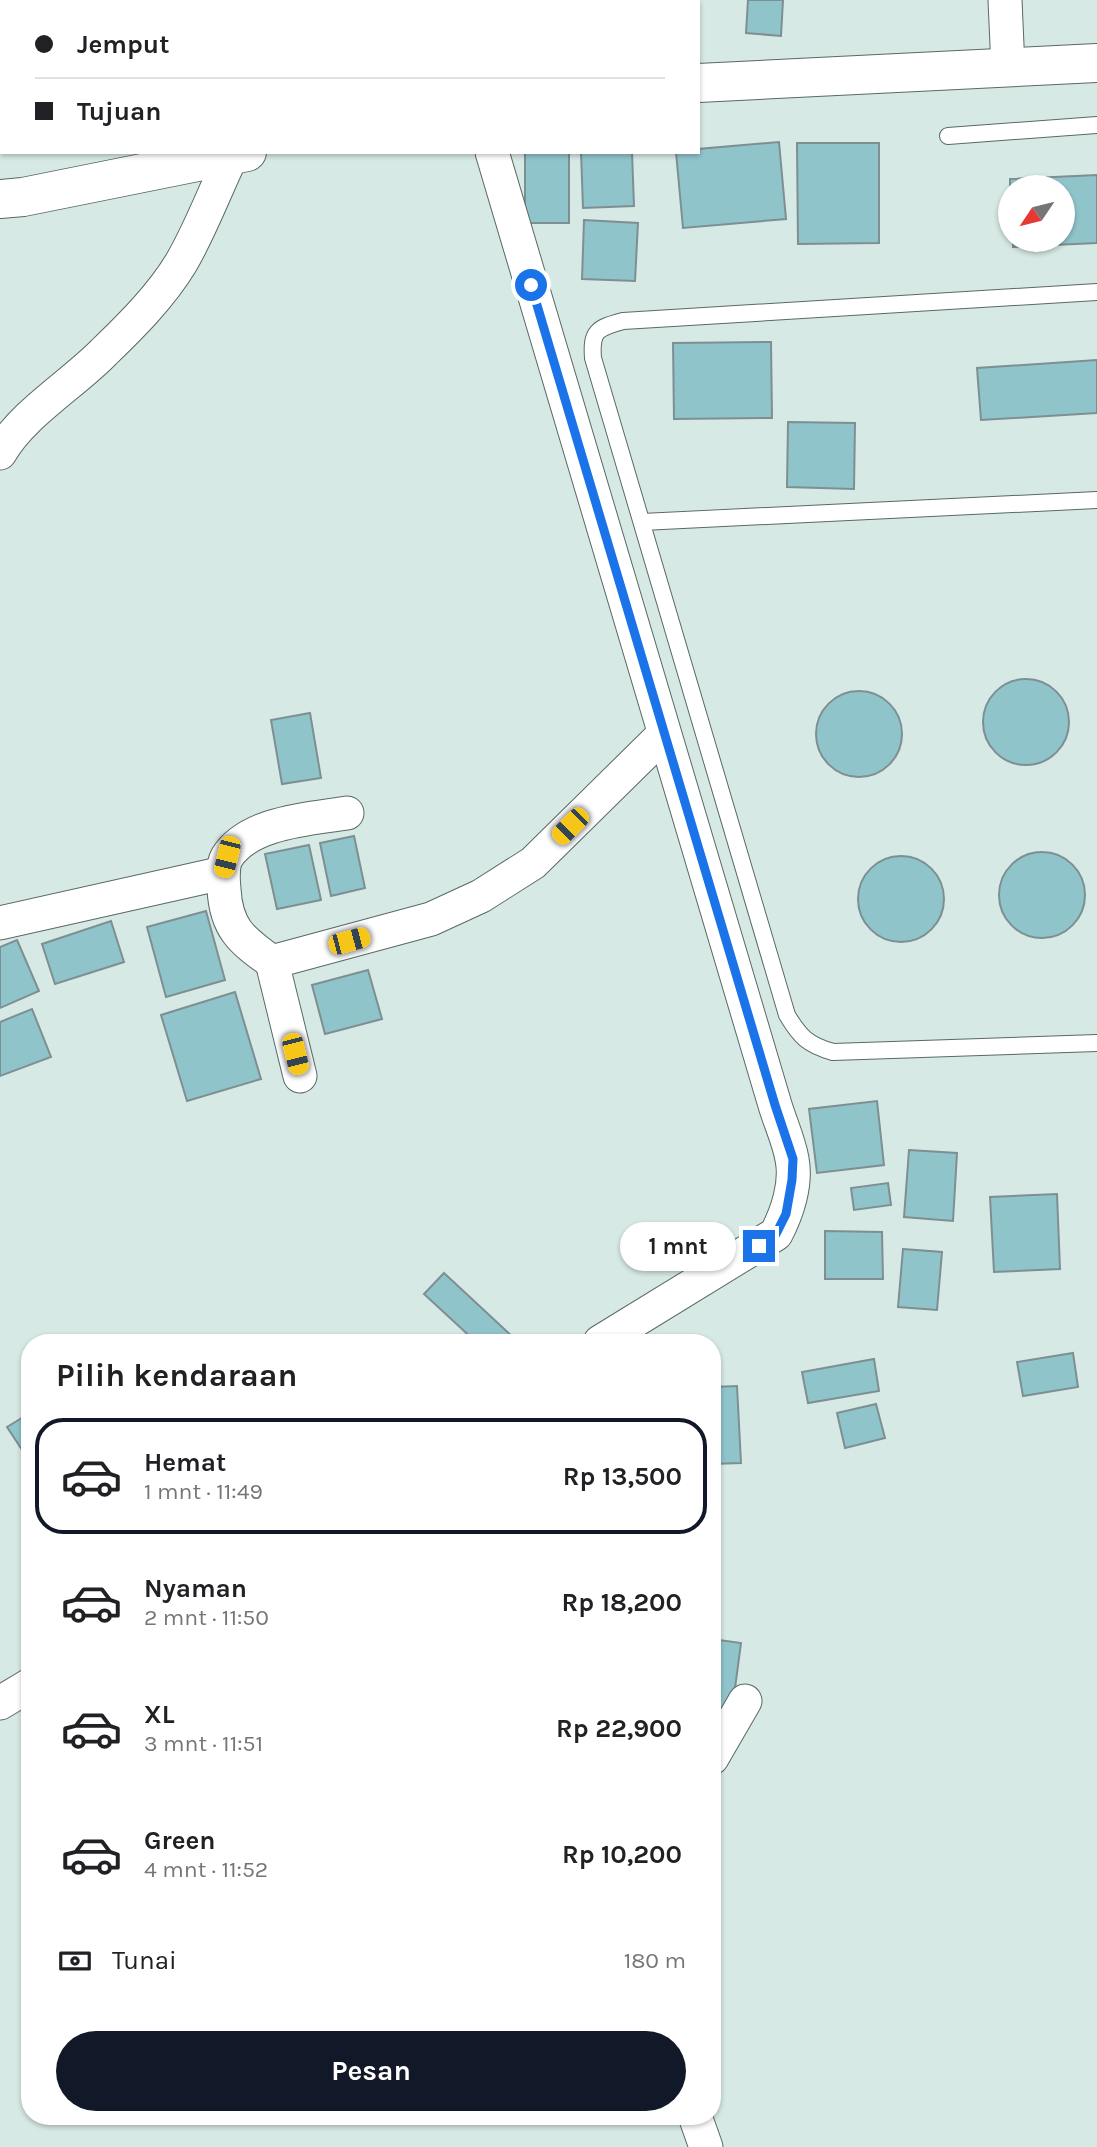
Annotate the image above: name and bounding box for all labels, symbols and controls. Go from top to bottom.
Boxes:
text: Jemput [77,29,169,60]
text: Tujuan [77,96,161,127]
north arrow [998,175,1074,252]
map controls [998,175,1075,252]
route start [515,269,547,301]
car [548,804,593,848]
car [212,834,243,880]
car [326,925,373,957]
car [280,1031,311,1077]
callout: 1 mnt [619,1222,734,1270]
route end [743,1230,775,1262]
text: 1 mnt [648,1233,708,1260]
text: Pilih kendaraan [56,1357,297,1394]
icon: car [60,1445,123,1508]
text: Hemat [144,1447,226,1478]
text: Rp 13,500 [563,1461,682,1492]
text: 1 mnt · 11:49 [144,1478,263,1505]
icon: car [60,1571,123,1634]
text: Nyaman [144,1573,247,1604]
text: Rp 18,200 [562,1587,682,1618]
text: 2 mnt · 11:50 [144,1604,269,1631]
icon: car [60,1697,123,1760]
text: XL [144,1699,175,1730]
text: Rp 22,900 [556,1713,682,1744]
text: 3 mnt · 11:51 [144,1730,263,1757]
icon: car [60,1823,123,1886]
text: Green [144,1825,216,1856]
text: Rp 10,200 [562,1839,682,1870]
text: 4 mnt · 11:52 [144,1856,268,1883]
icon: cash [56,1942,94,1980]
text: Tunai [112,1945,177,1976]
text: 180 m [624,1947,686,1974]
button: Pesan [56,2031,686,2111]

